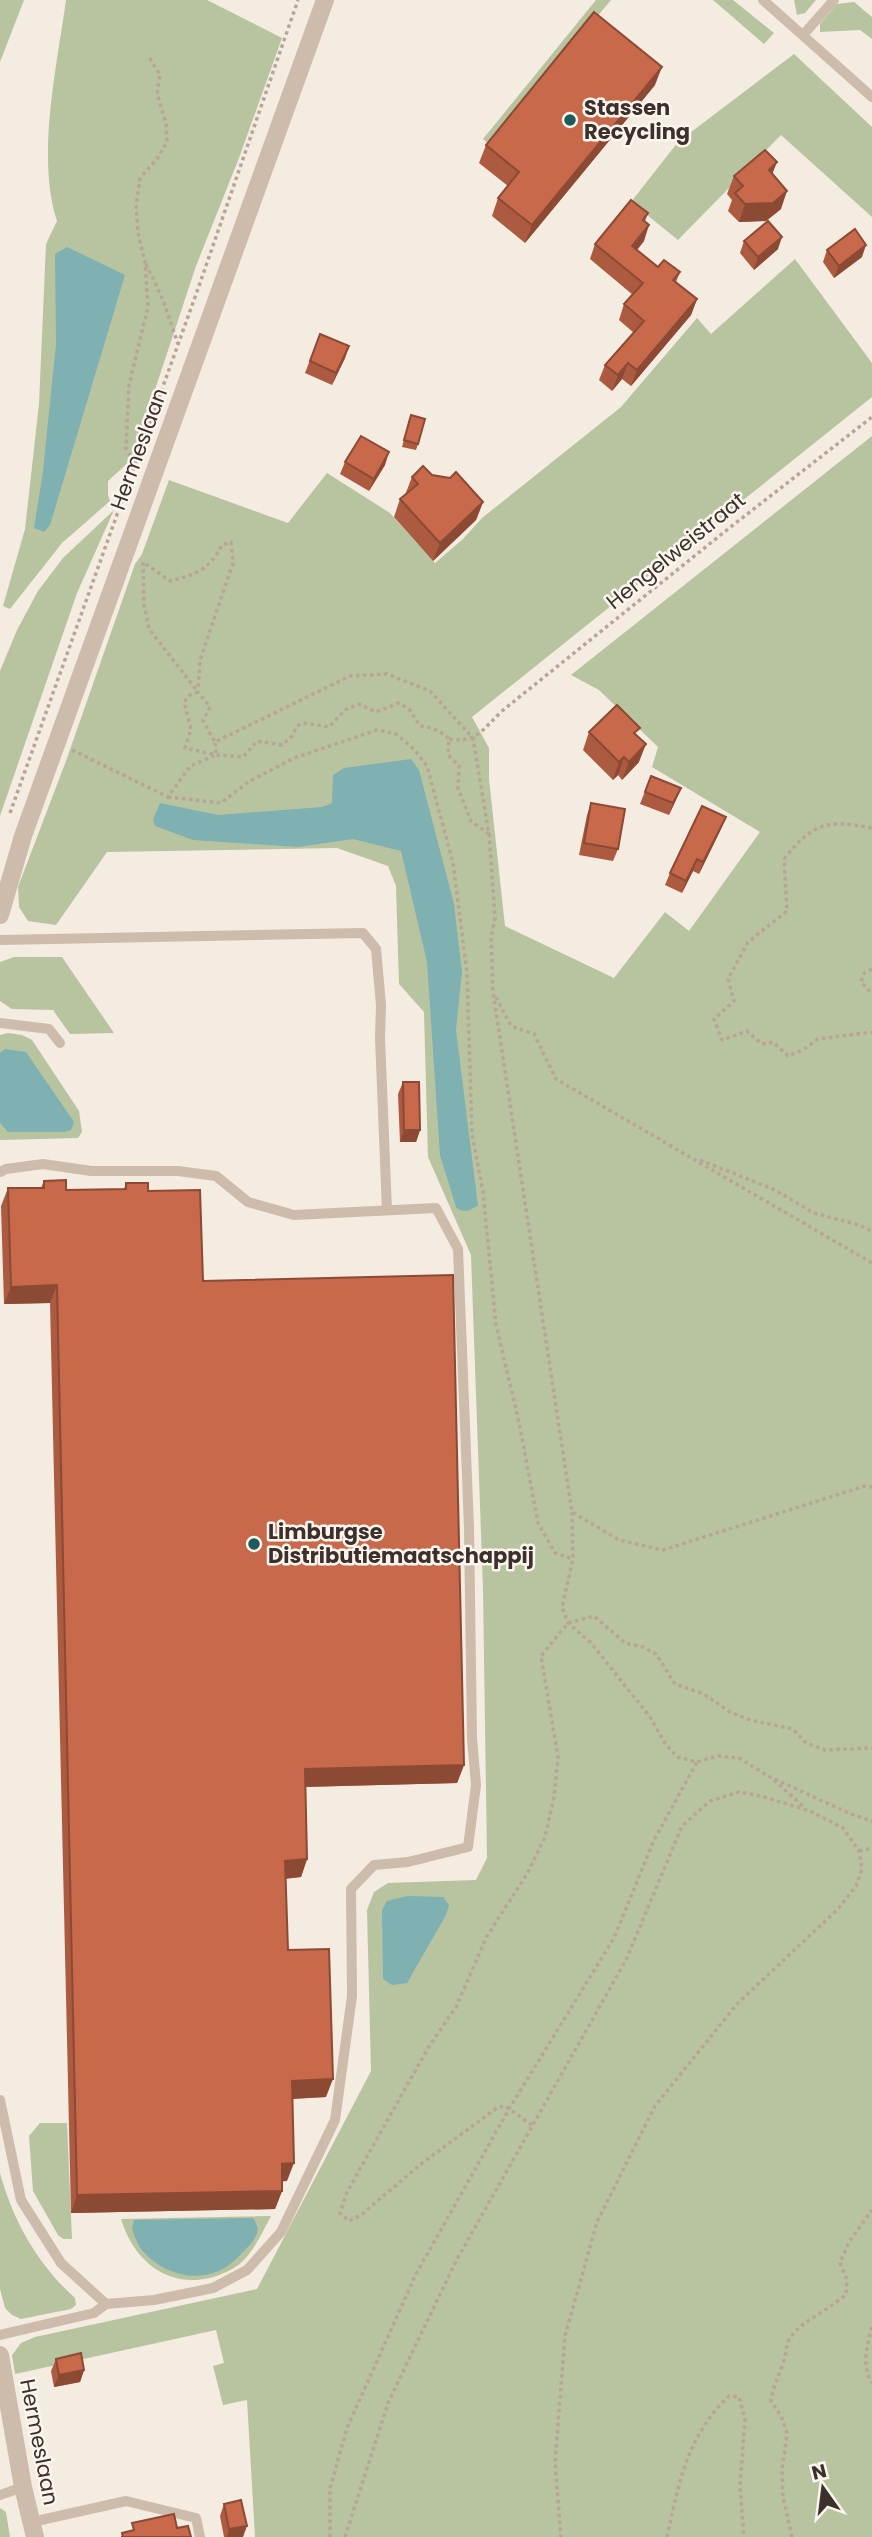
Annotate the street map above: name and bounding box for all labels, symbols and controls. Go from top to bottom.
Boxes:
place label: Stassen Recycling [584,93,690,146]
marker: Stassen Recycling [562,112,578,128]
street label: Hermeslaan [103,384,174,514]
street label: Hengelweistraat [600,485,751,616]
place label: Limburgse Distributiemaatschappij [268,1517,534,1570]
marker: Limburgse Distributiemaatschappij [246,1536,262,1552]
street label: Hermeslaan [13,2376,66,2507]
north arrow [788,2453,858,2523]
text: N [809,2457,829,2487]

